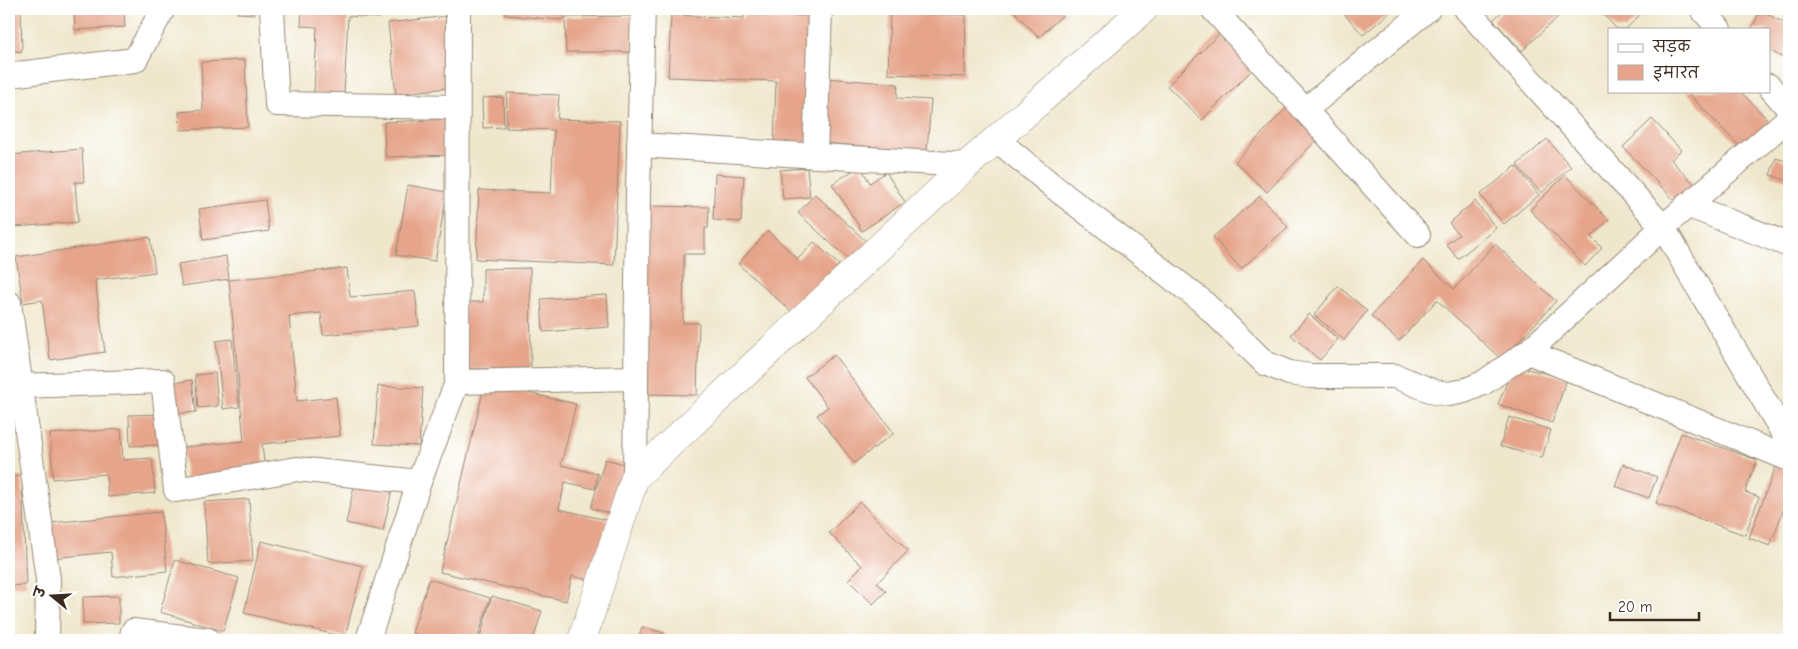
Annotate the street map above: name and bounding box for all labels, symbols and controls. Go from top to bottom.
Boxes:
legend [1608,28,1770,92]
text: सड़क [1652,38,1691,57]
text: इमारत [1653,64,1700,82]
north arrow [28,572,78,622]
text: उ [30,583,50,601]
scale bar [1610,589,1699,621]
text: 20 m [1618,598,1652,616]

